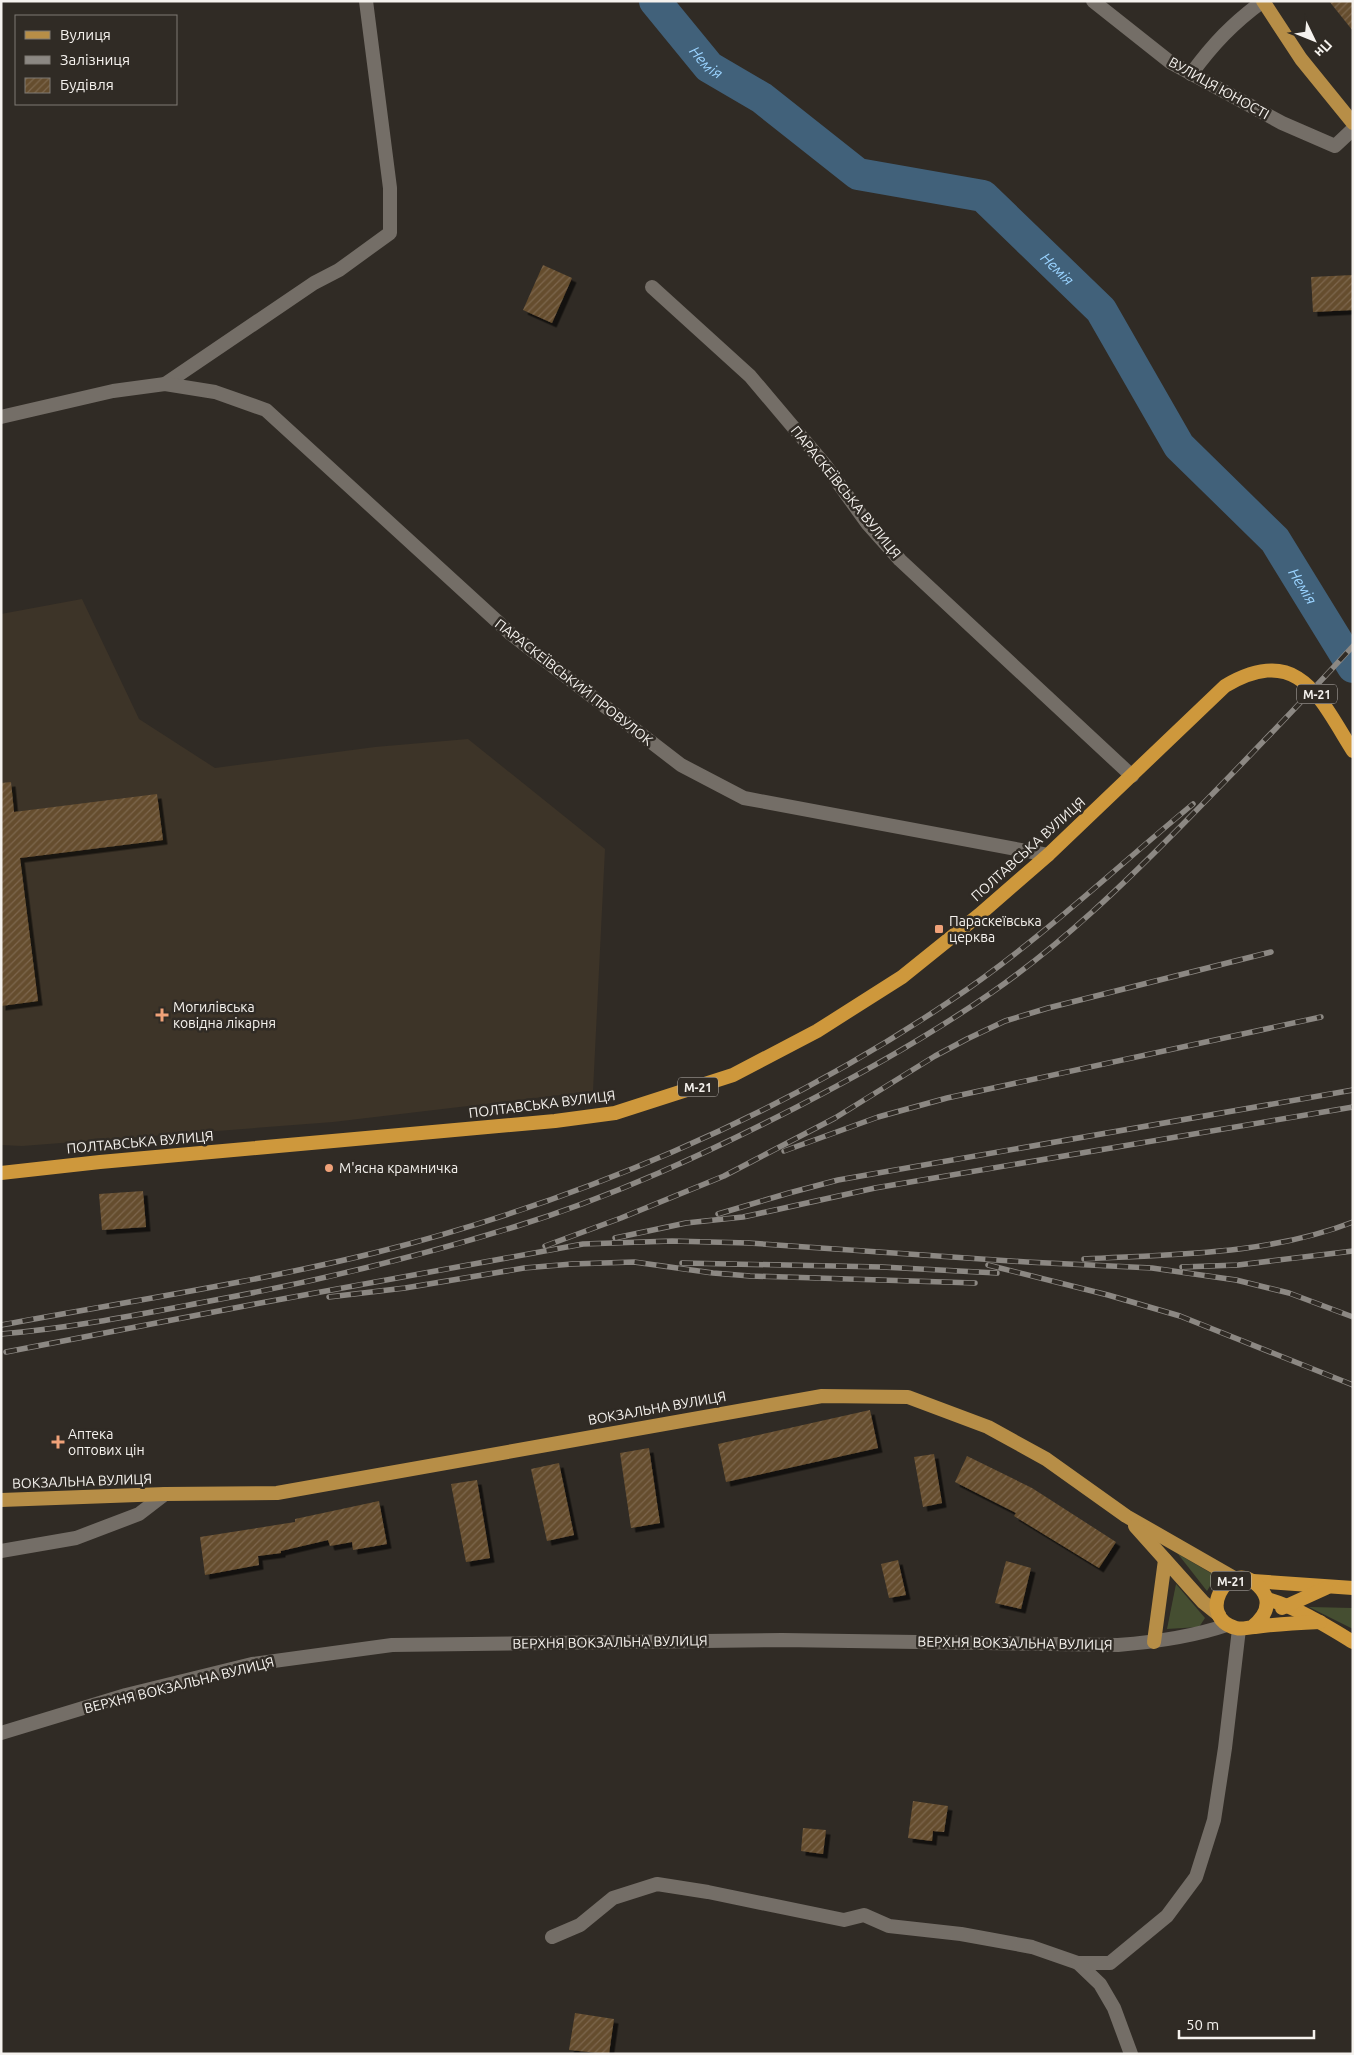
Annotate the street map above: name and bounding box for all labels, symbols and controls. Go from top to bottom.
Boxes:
legend [15,15,178,105]
north arrow [1289,15,1339,65]
text: Вулиця [60,26,111,43]
text: Пн [1311,37,1336,61]
water label: Немія [687,42,726,82]
text: Залізниця [60,51,130,68]
street label: ВУЛИЦЯ ЮНОСТІ [1166,54,1272,122]
text: Будівля [60,76,114,93]
water label: Немія [1038,248,1078,288]
street label: ПАРАСКЕЇВСЬКА ВУЛИЦЯ [788,423,904,561]
water label: Немія [1286,565,1321,607]
street label: ПАРАСКЕЇВСЬКИЙ ПРОВУЛОК [492,615,657,749]
road number: М-21 [1297,684,1337,704]
street label: ПОЛТАВСЬКА ВУЛИЦЯ [968,794,1088,904]
place label: Параскеївська церква [949,913,1042,945]
marker: Параскеївська церква [933,923,945,935]
place label: Могилівська ковідна лікарня [173,999,276,1031]
marker: Могилівська ковідна лікарня [155,1008,169,1022]
road number: М-21 [678,1078,718,1096]
street label: ПОЛТАВСЬКА ВУЛИЦЯ [468,1087,616,1121]
street label: ПОЛТАВСЬКА ВУЛИЦЯ [66,1128,214,1156]
place label: М'ясна крамничка [339,1160,458,1176]
marker: М'ясна крамничка [323,1162,335,1174]
street label: ВОКЗАЛЬНА ВУЛИЦЯ [587,1388,727,1428]
place label: Аптека оптових цін [68,1426,145,1458]
marker: Аптека оптових цін [52,1436,64,1448]
street label: ВОКЗАЛЬНА ВУЛИЦЯ [12,1471,152,1491]
road number: М-21 [1211,1572,1251,1590]
street label: ВЕРХНЯ ВОКЗАЛЬНА ВУЛИЦЯ [512,1632,708,1652]
street label: ВЕРХНЯ ВОКЗАЛЬНА ВУЛИЦЯ [917,1633,1113,1653]
street label: ВЕРХНЯ ВОКЗАЛЬНА ВУЛИЦЯ [82,1654,276,1716]
scale bar [1179,2008,1314,2040]
text: 50 m [1186,2016,1219,2033]

